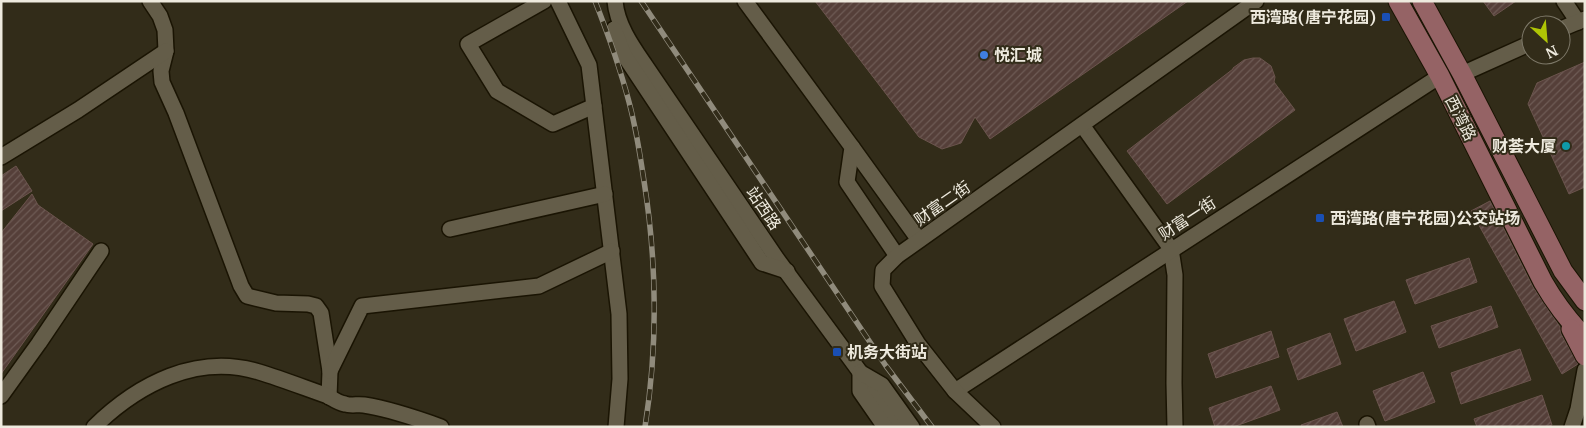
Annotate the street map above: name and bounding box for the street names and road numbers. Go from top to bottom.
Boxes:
street label: 西湾路 [1441,92,1481,144]
street label: 财富二街 [910,176,974,230]
street label: 站西路 [742,183,786,233]
street label: 财富一街 [1155,192,1219,244]

